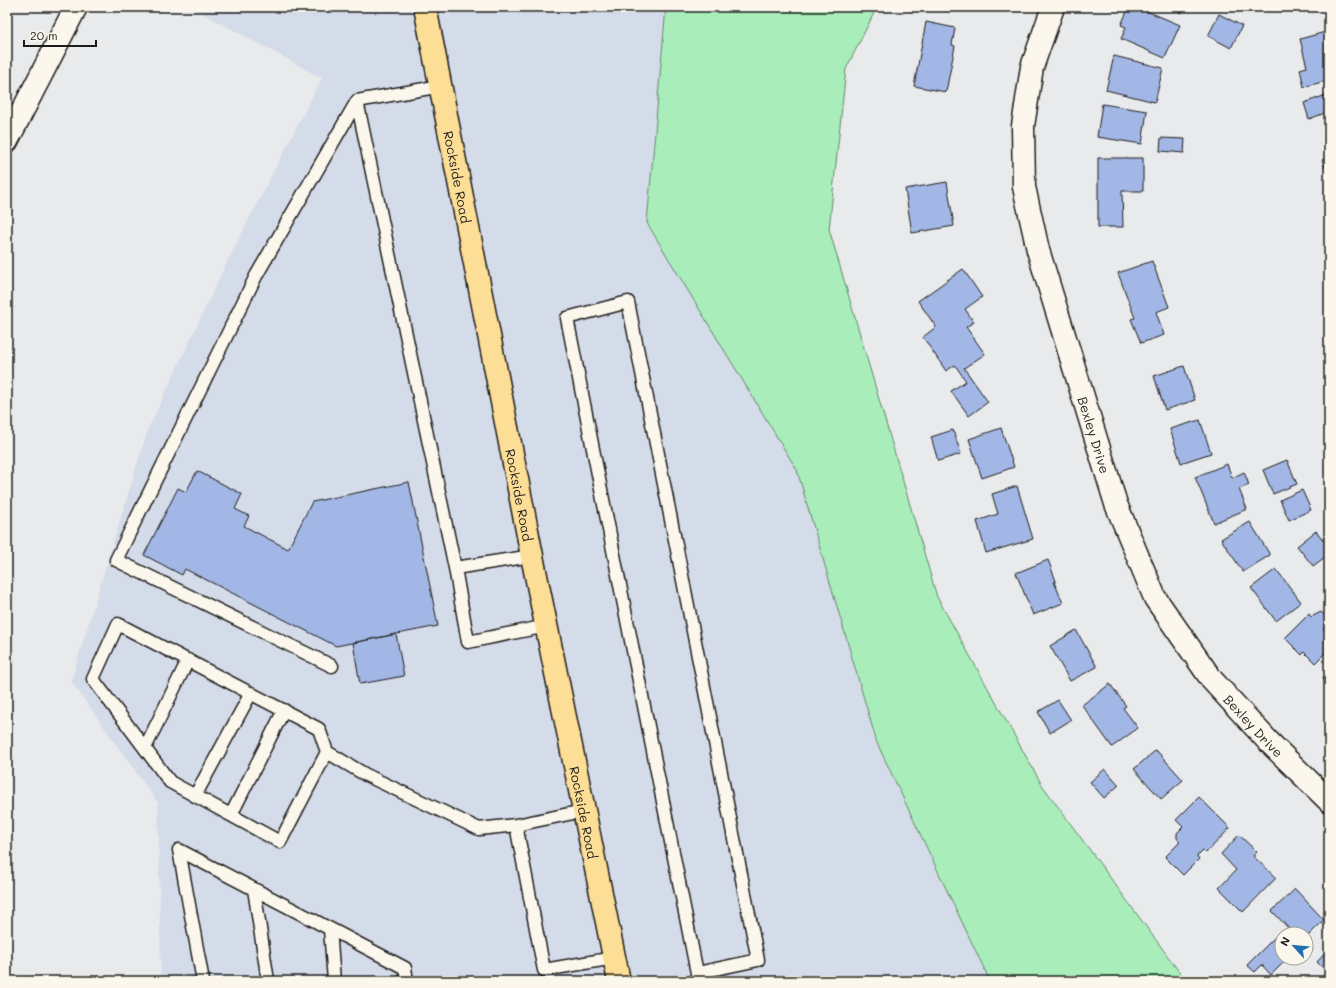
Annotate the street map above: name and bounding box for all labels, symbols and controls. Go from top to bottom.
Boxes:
scale bar [24,22,96,48]
text: 20 m [30,27,58,43]
street label: Rockside Road [441,129,475,224]
street label: Bexley Drive [1075,394,1115,475]
street label: Rockside Road [503,447,537,543]
street label: Bexley Drive [1221,691,1287,760]
street label: Rockside Road [567,765,602,860]
north arrow [1274,926,1314,966]
text: N [1276,934,1293,948]

